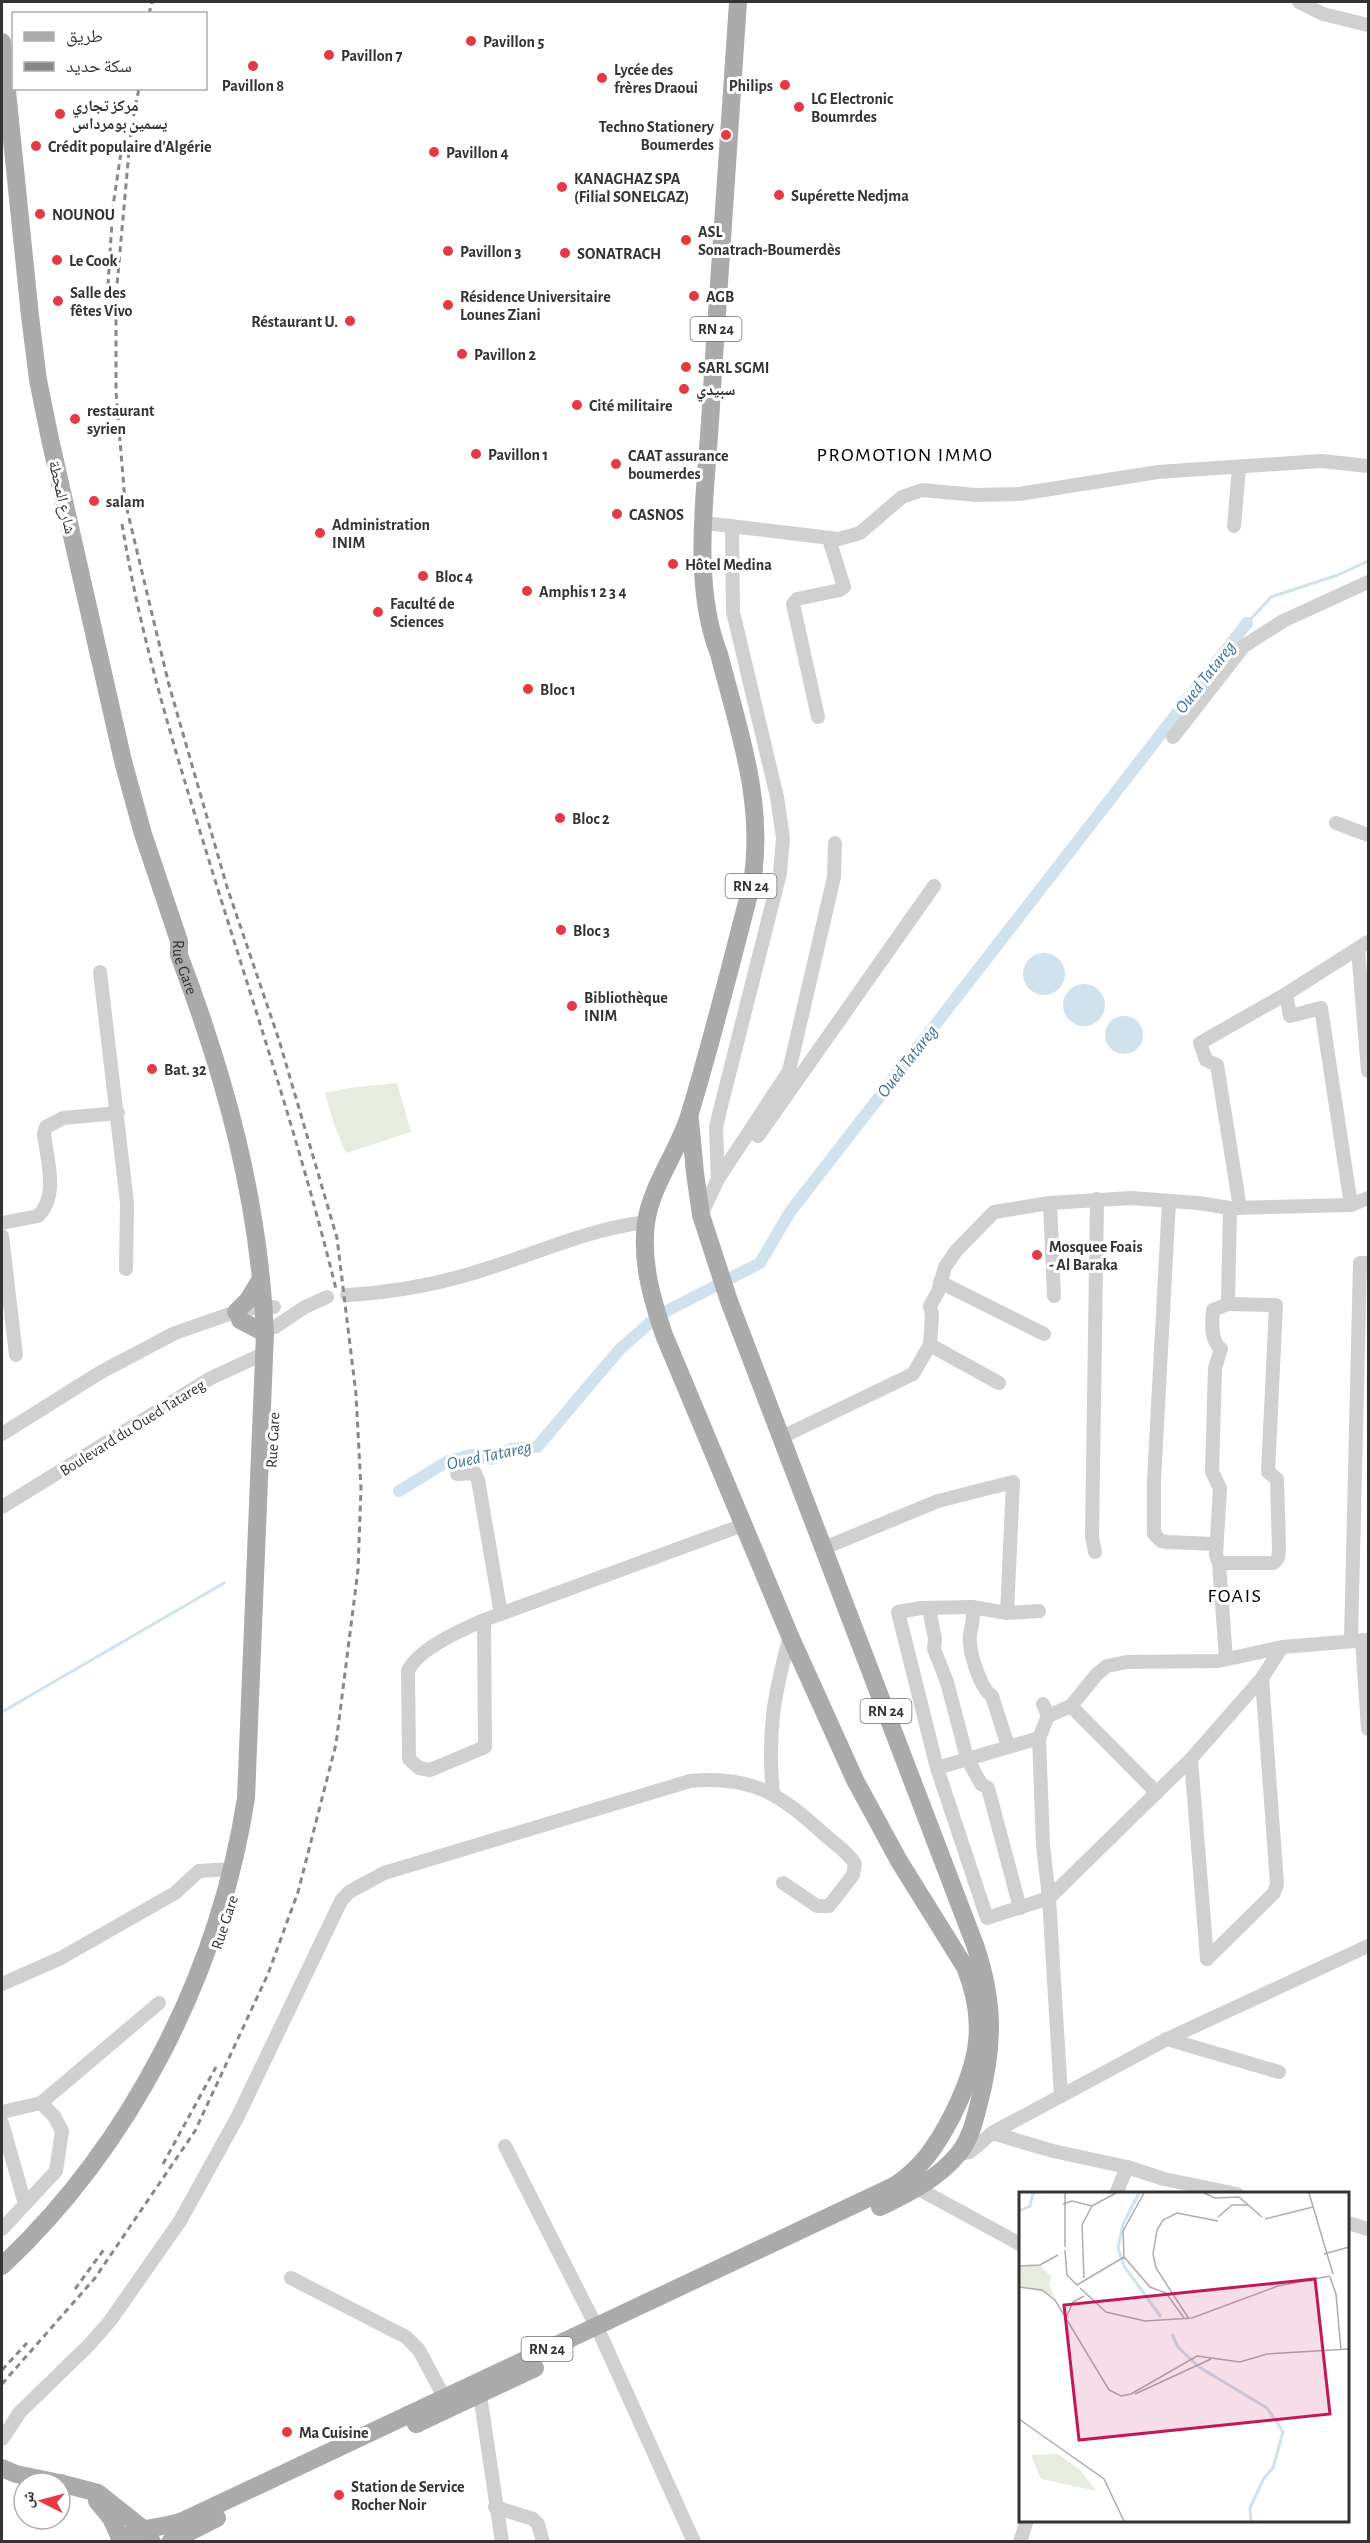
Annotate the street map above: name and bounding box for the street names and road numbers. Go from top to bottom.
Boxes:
road number: RN 24 [690,317,742,341]
street label: شارع المحطة [44,459,78,536]
road number: RN 24 [726,874,777,898]
street label: Rue Gare [170,940,200,997]
street label: Boulevard du Oued Tatareg [57,1376,208,1479]
street label: Rue Gare [264,1412,282,1468]
road number: RN 24 [860,1699,912,1723]
street label: Rue Gare [209,1893,241,1951]
road number: RN 24 [522,2337,572,2361]

